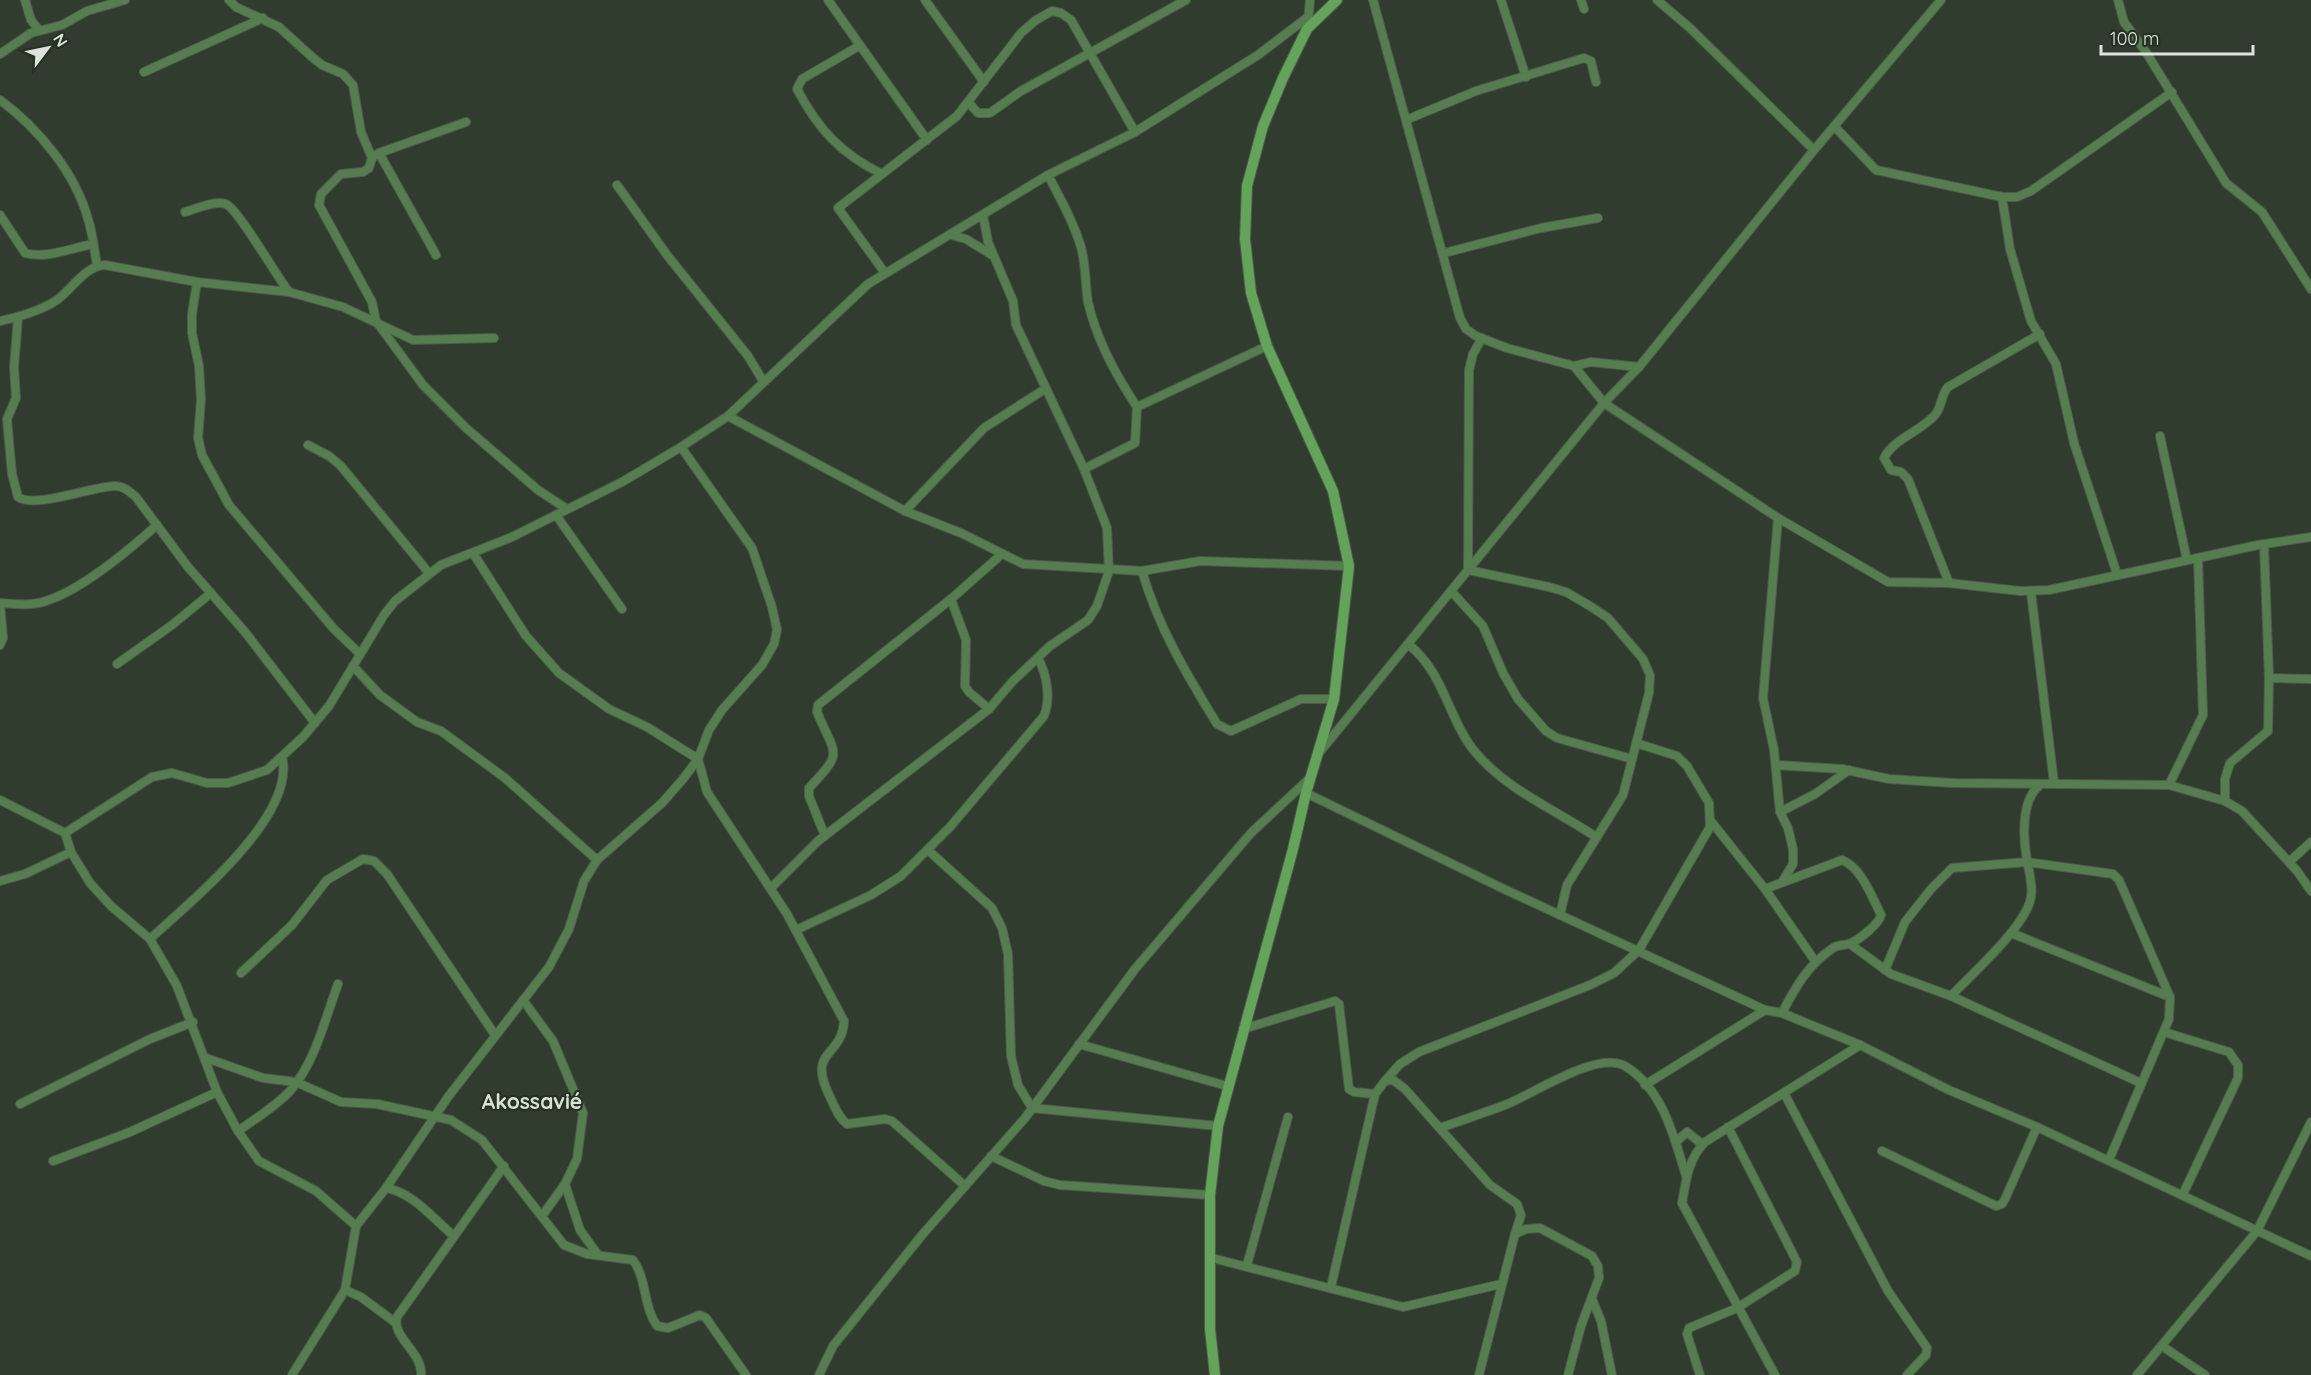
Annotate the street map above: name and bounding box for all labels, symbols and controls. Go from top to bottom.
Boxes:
north arrow [18,18,78,78]
scale bar [2101,18,2252,56]
text: 100 m [2110,27,2159,50]
text: N [49,30,72,50]
district label: Akossavié [482,1088,582,1114]

